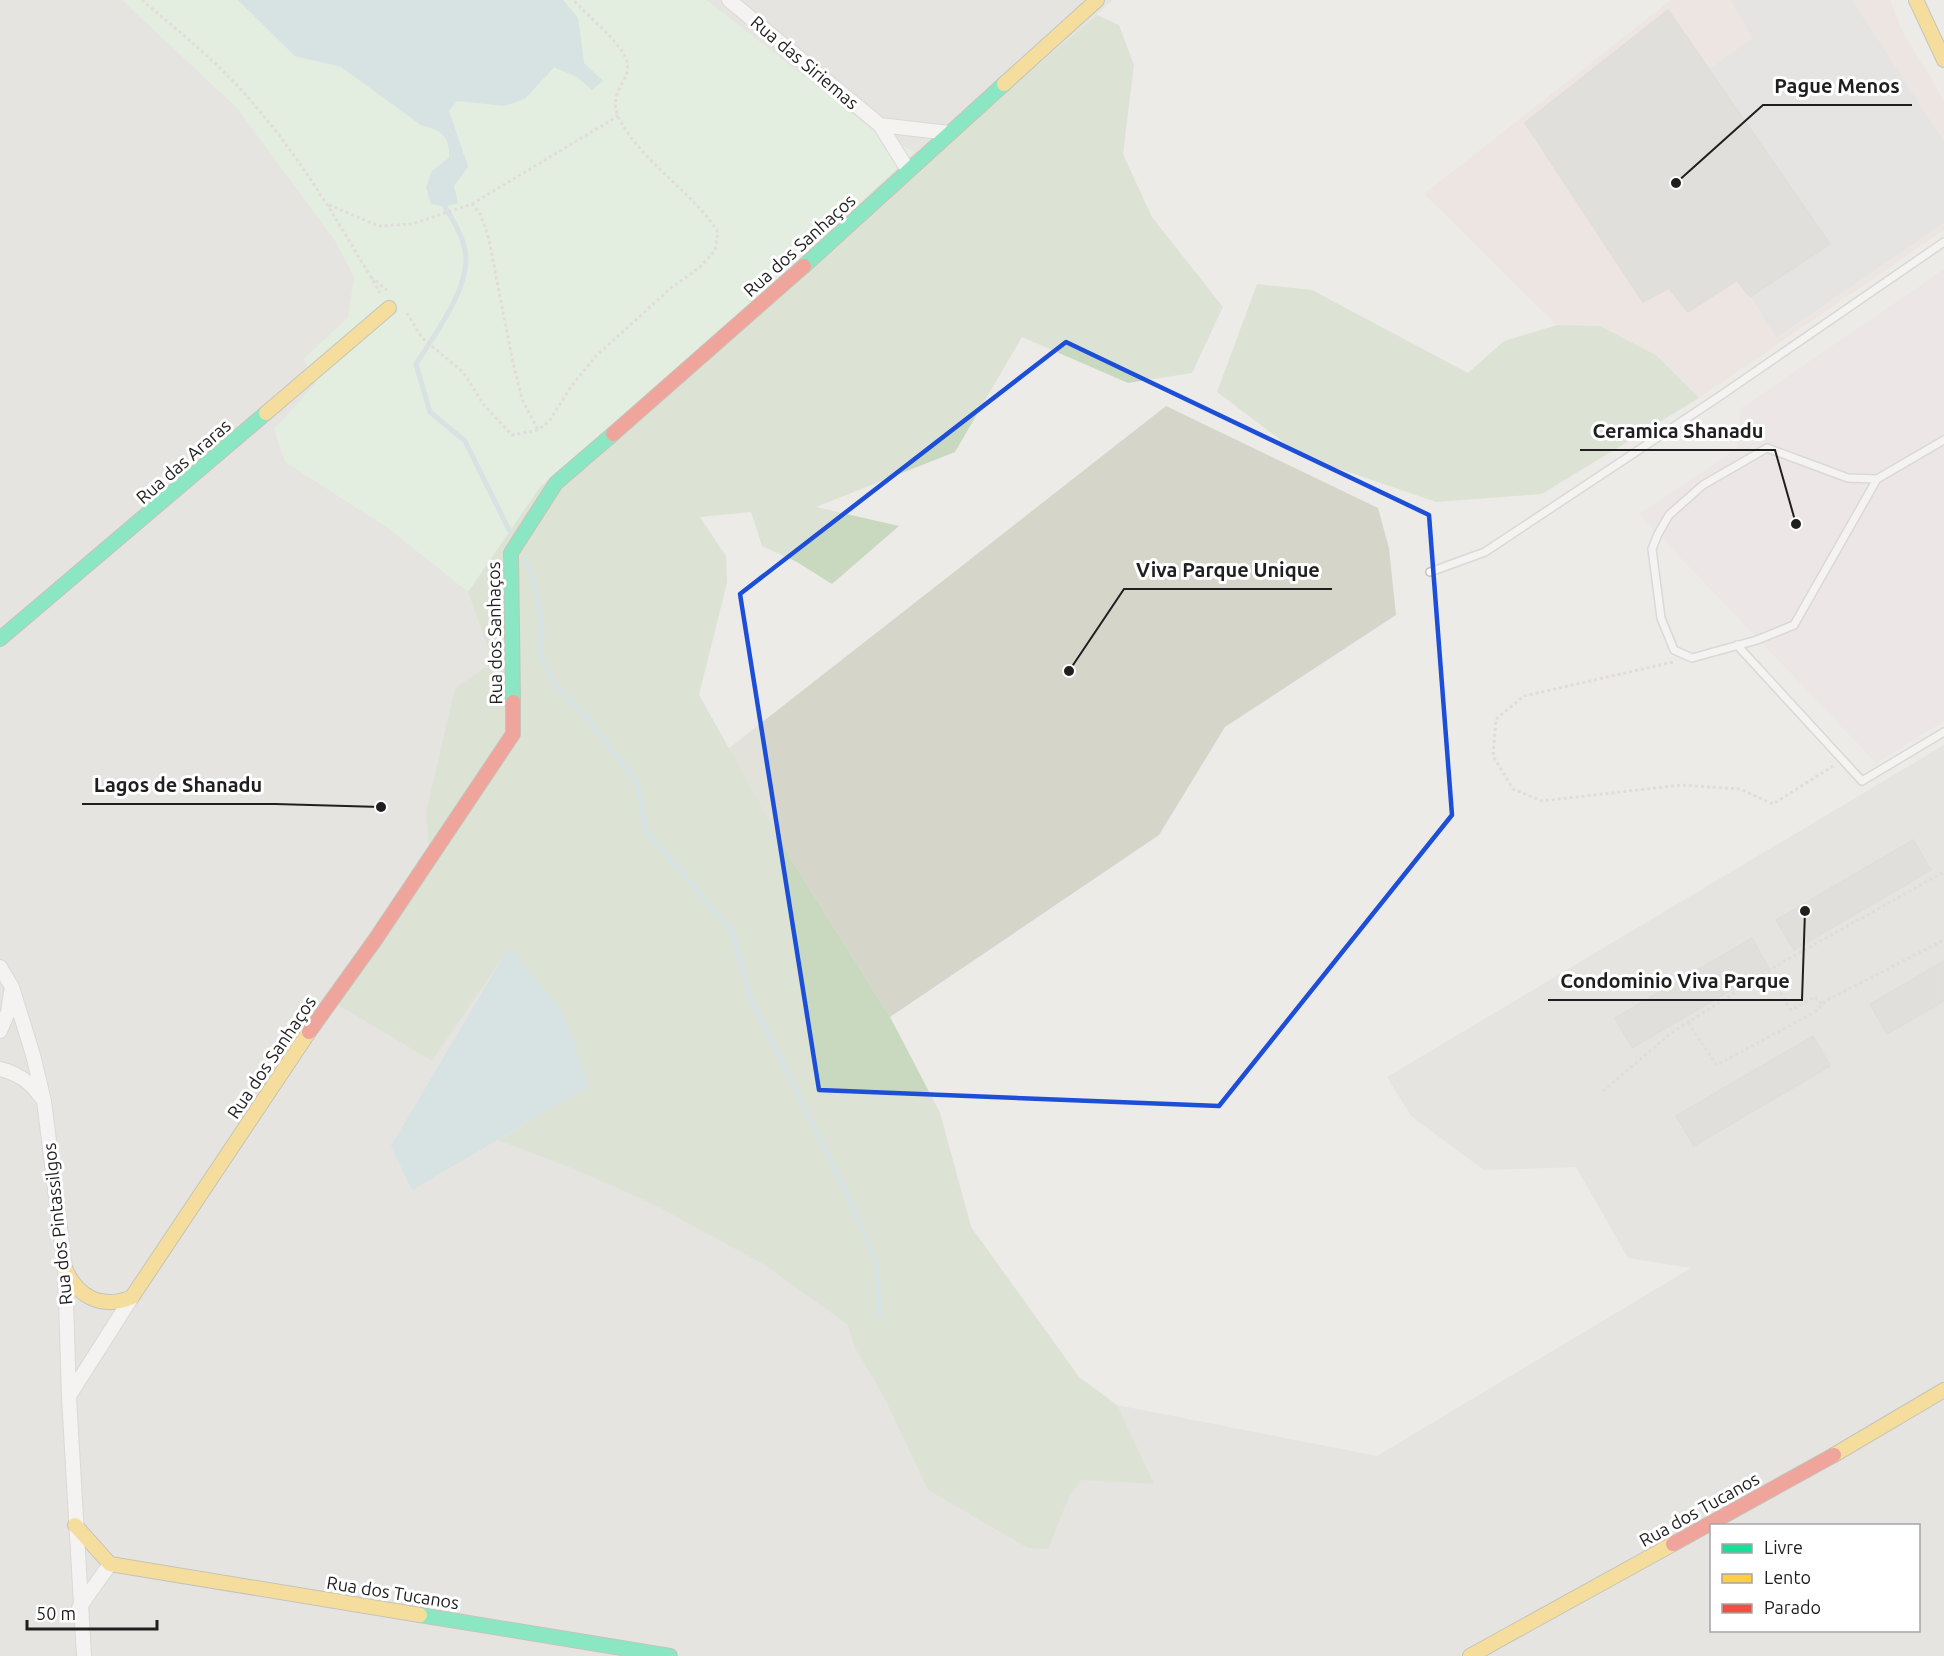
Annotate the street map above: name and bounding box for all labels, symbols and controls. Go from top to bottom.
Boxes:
street label: Rua das Siriemas [747,11,863,113]
callout: Pague Menos [1763,67,1912,105]
text: Pague Menos [1774,74,1900,97]
street label: Rua dos Sanhaços [739,190,859,300]
callout: Ceramica Shanadu [1580,412,1775,450]
street label: Rua das Araras [132,415,234,507]
text: Ceramica Shanadu [1592,419,1764,442]
callout: Viva Parque Unique [1124,551,1332,589]
text: Viva Parque Unique [1136,558,1320,581]
street label: Rua dos Sanhaços [483,561,505,705]
callout: Lagos de Shanadu [82,766,275,804]
text: Lagos de Shanadu [94,773,262,796]
callout: Condominio Viva Parque [1548,962,1802,1000]
text: Condominio Viva Parque [1560,969,1790,992]
street label: Rua dos Sanhaços [223,992,319,1122]
street label: Rua dos Pintassilgos [39,1142,75,1306]
street label: Rua dos Tucanos [1636,1468,1763,1550]
legend [1710,1524,1920,1632]
text: Livre [1764,1537,1803,1557]
text: Lento [1764,1567,1811,1587]
street label: Rua dos Tucanos [325,1572,461,1612]
scale bar [27,1593,158,1631]
text: Parado [1764,1597,1821,1617]
text: 50 m [36,1603,76,1623]

